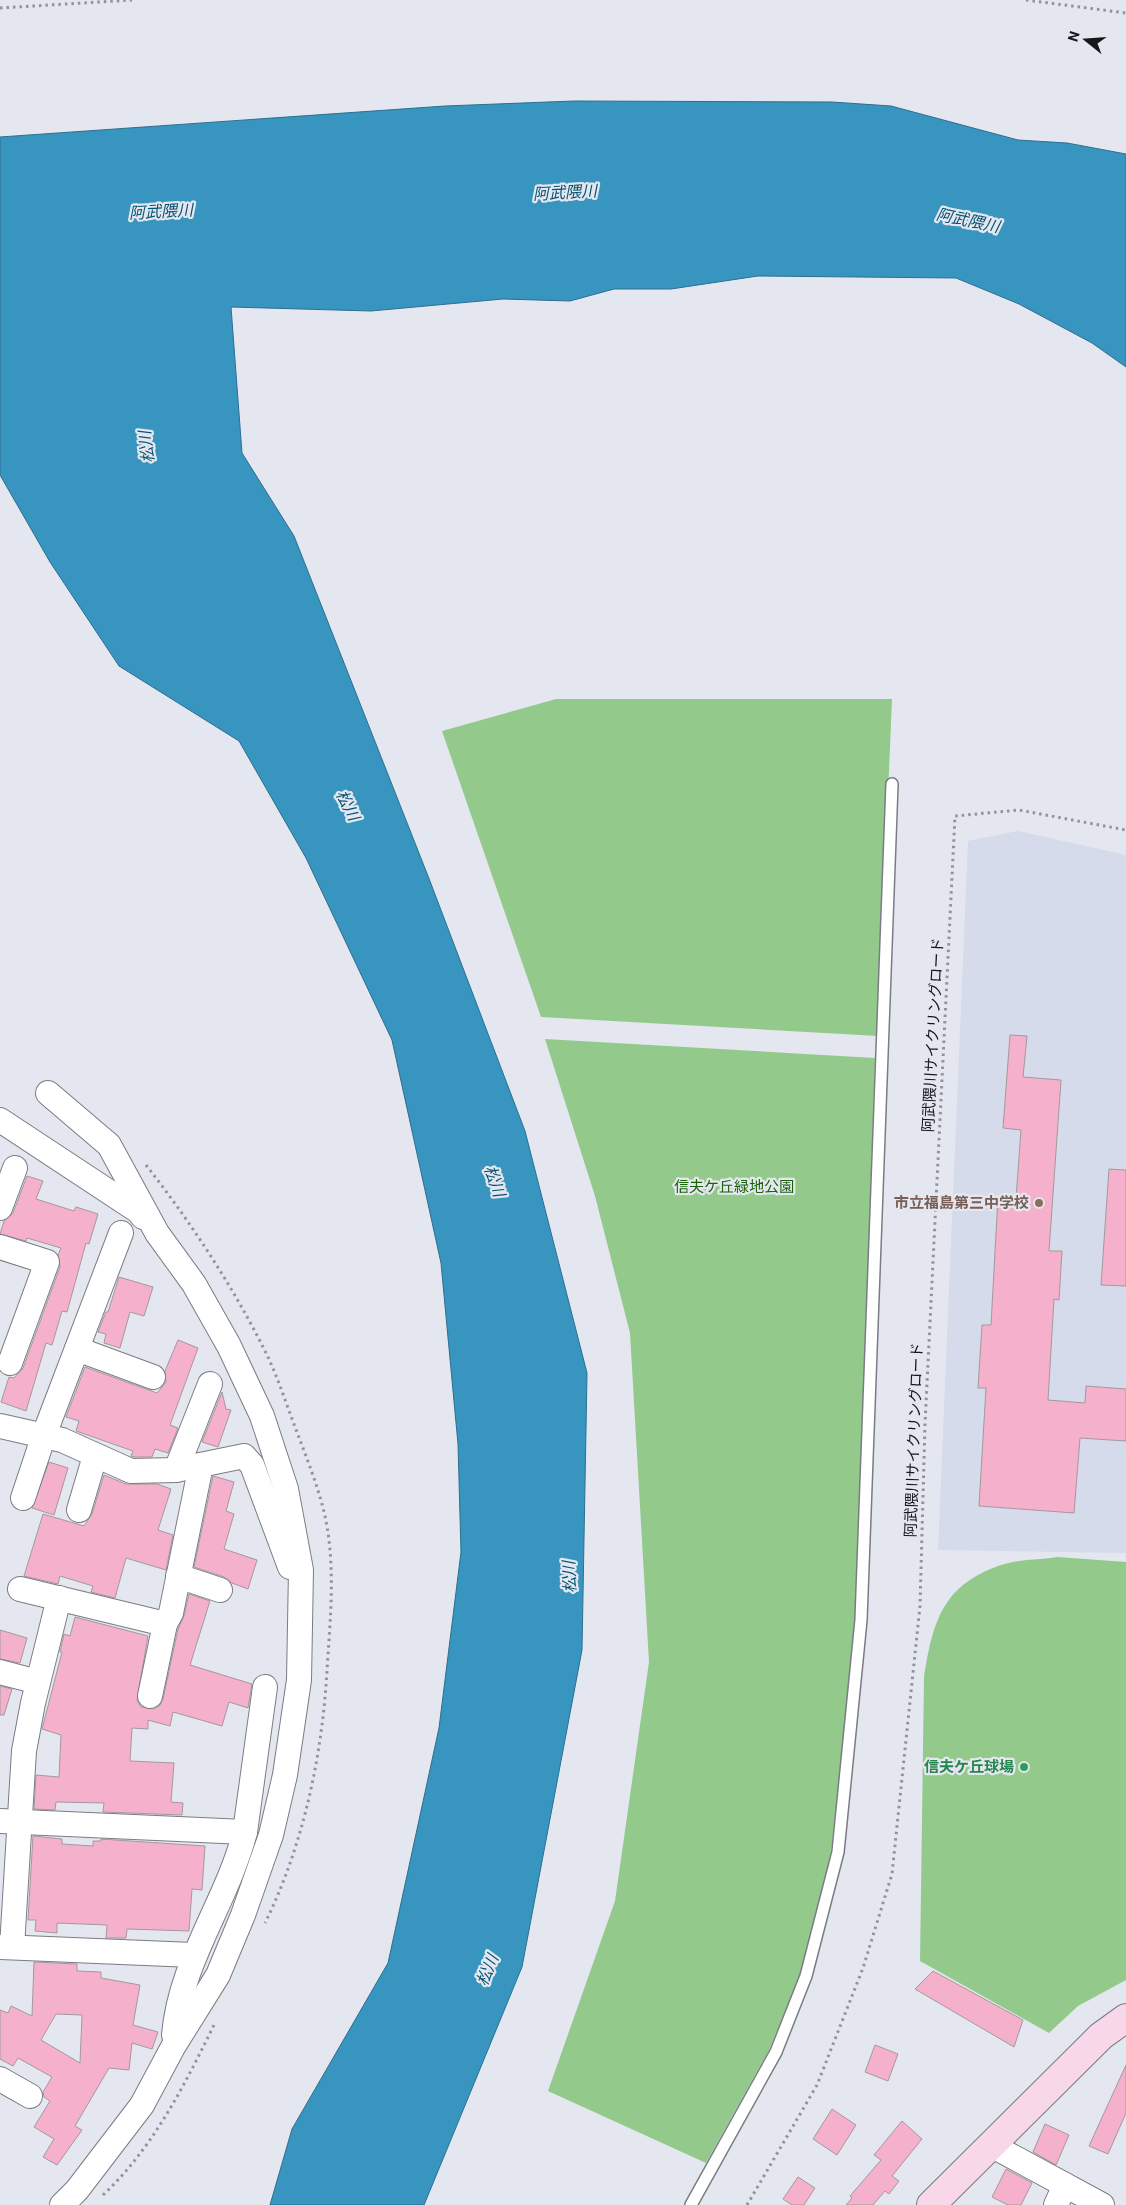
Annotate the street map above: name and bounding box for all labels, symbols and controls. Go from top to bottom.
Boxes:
north arrow [1061,15,1111,65]
text: N [1064,29,1083,43]
water label: 阿武隈川 [533,181,599,204]
water label: 阿武隈川 [129,200,195,223]
water label: 阿武隈川 [935,205,1003,237]
water label: 松川 [135,428,158,464]
water label: 松川 [332,787,364,826]
street label: 阿武隈川サイクリングロード [919,937,947,1133]
water label: 松川 [480,1163,510,1201]
park label: 信夫ケ丘緑地公園 [674,1178,794,1196]
place label: 市立福島第三中学校 [894,1194,1029,1212]
marker: 市立福島第三中学校 [1033,1197,1045,1209]
street label: 阿武隈川サイクリングロード [902,1342,926,1538]
water label: 松川 [559,1559,580,1593]
place label: 信夫ケ丘球場 [924,1758,1014,1776]
marker: 信夫ケ丘球場 [1018,1761,1030,1773]
water label: 松川 [473,1950,503,1989]

